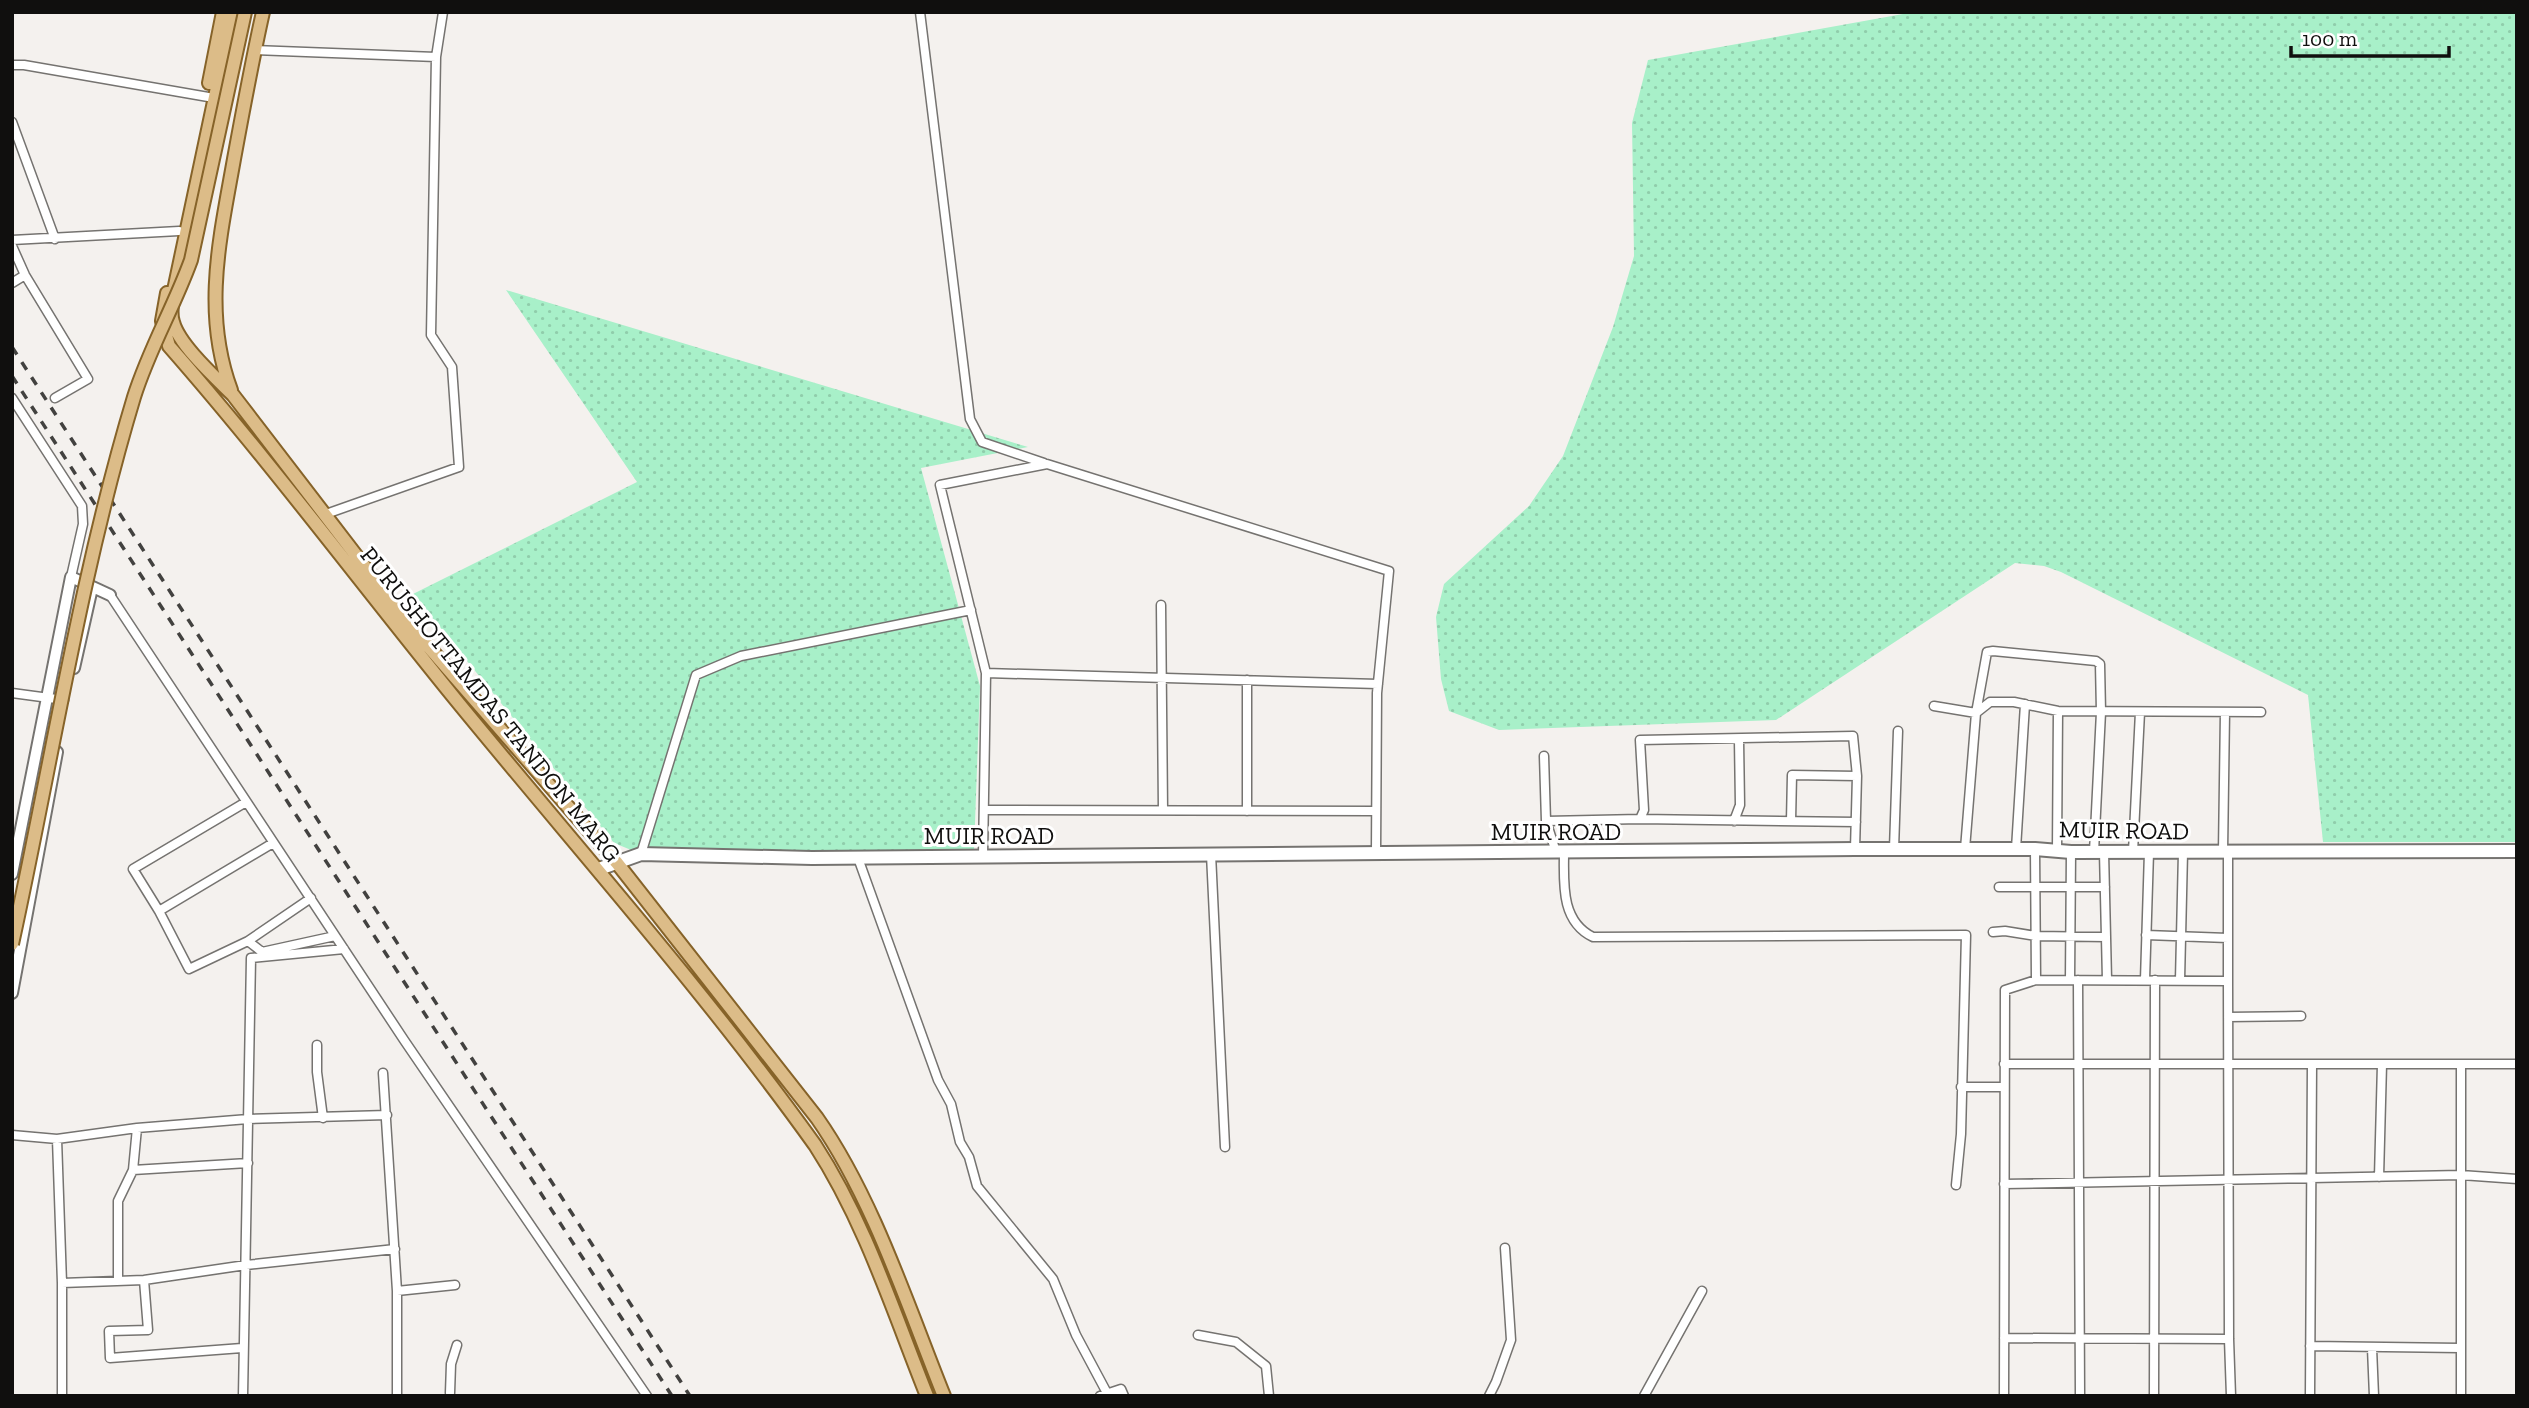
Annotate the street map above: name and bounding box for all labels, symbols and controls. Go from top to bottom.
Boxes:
scale bar [2291,14,2448,58]
text: 100 m [2302,26,2357,51]
street label: PURUSHOTTAMDAS TANDON MARG [355,540,627,868]
street label: MUIR ROAD [2059,814,2189,846]
street label: MUIR ROAD [1491,817,1621,846]
street label: MUIR ROAD [924,821,1054,850]

